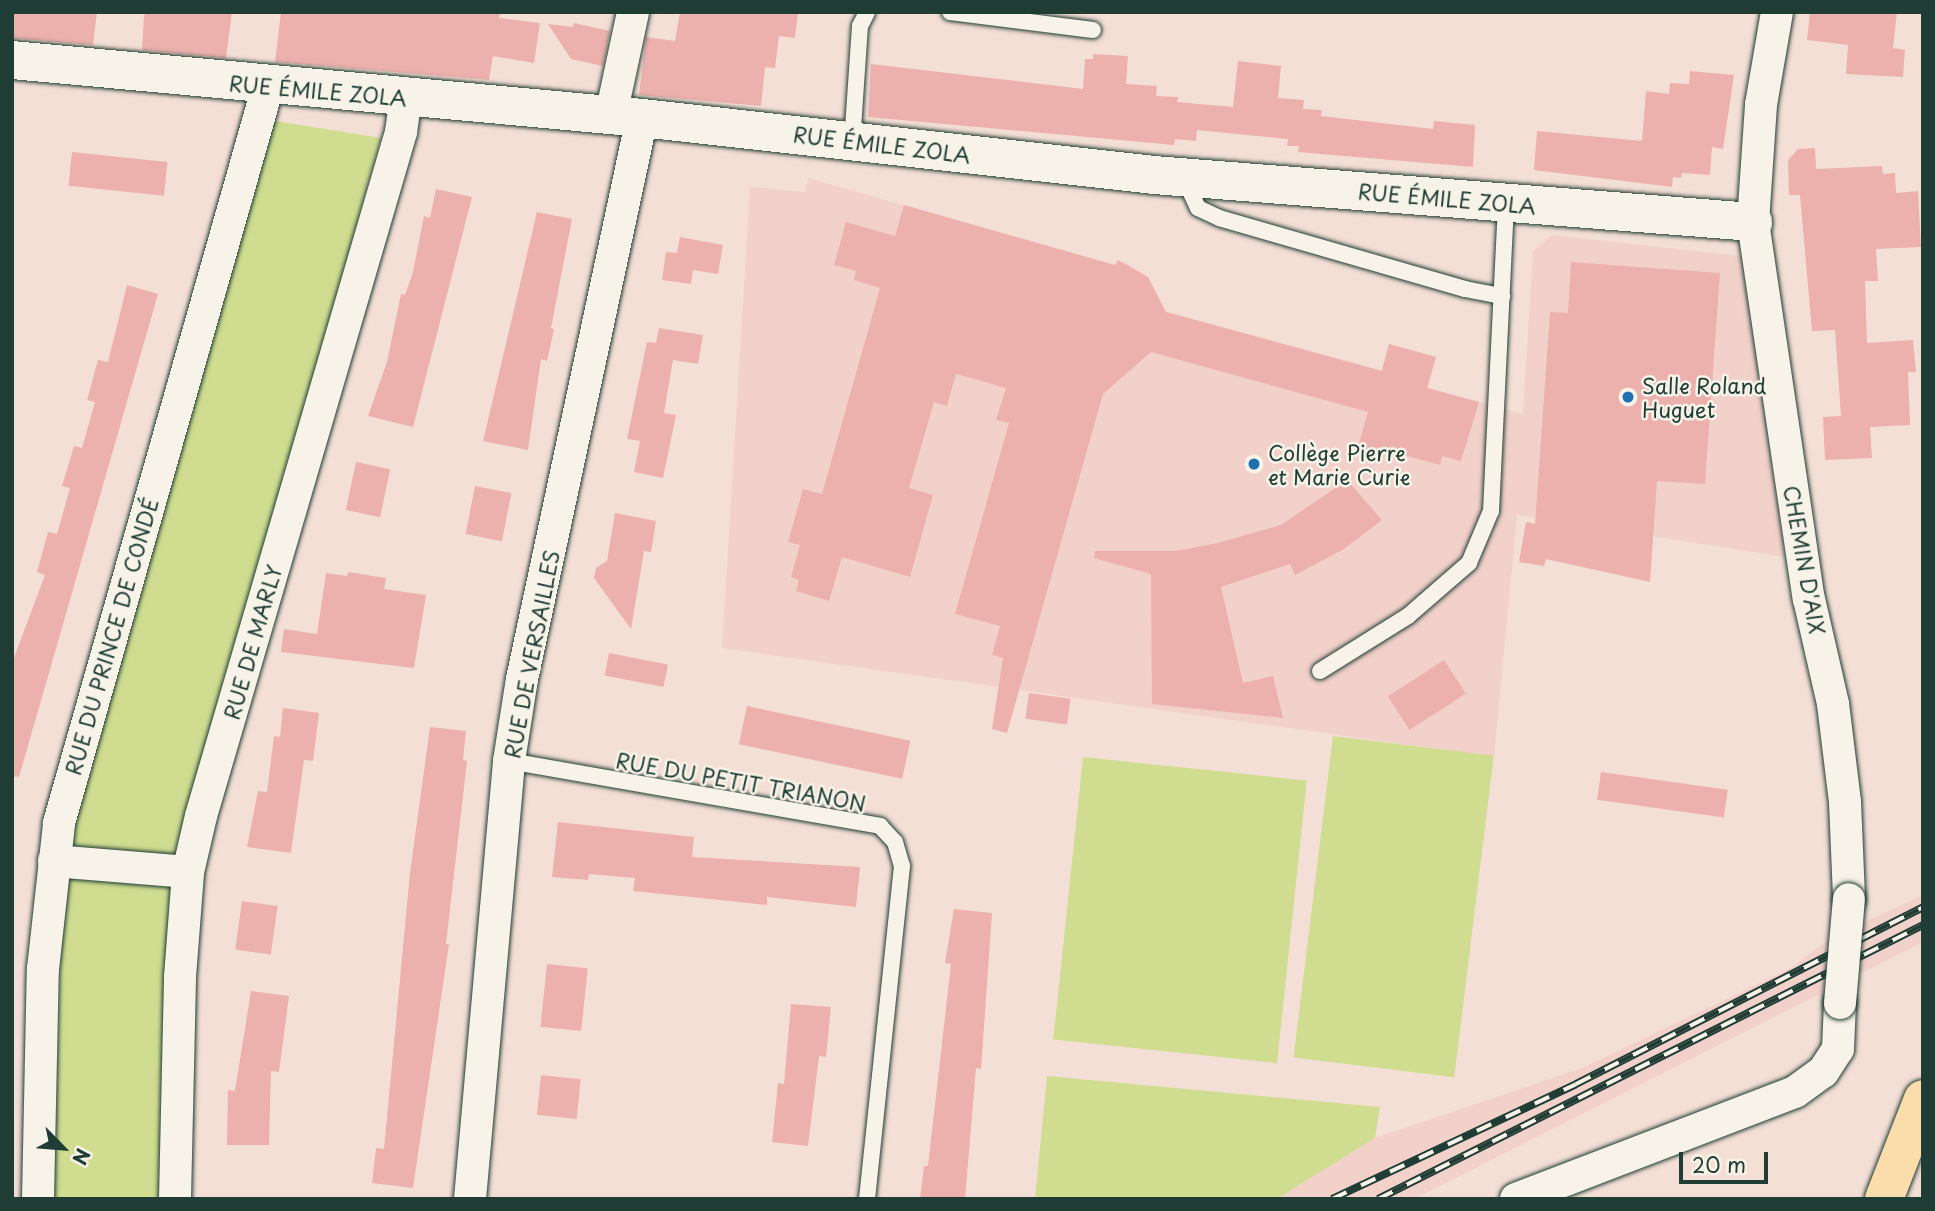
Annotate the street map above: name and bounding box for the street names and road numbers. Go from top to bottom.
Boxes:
street label: RUE ÉMILE ZOLA [227,70,409,110]
street label: RUE ÉMILE ZOLA [791,121,973,167]
street label: RUE ÉMILE ZOLA [1356,178,1538,218]
street label: CHEMIN D'AIX [1779,483,1831,637]
street label: RUE DU PRINCE DE CONDÉ [59,493,163,779]
street label: RUE DE VERSAILLES [498,545,564,763]
street label: RUE DE MARLY [218,561,286,723]
street label: RUE DU PETIT TRIANON [612,746,870,816]

